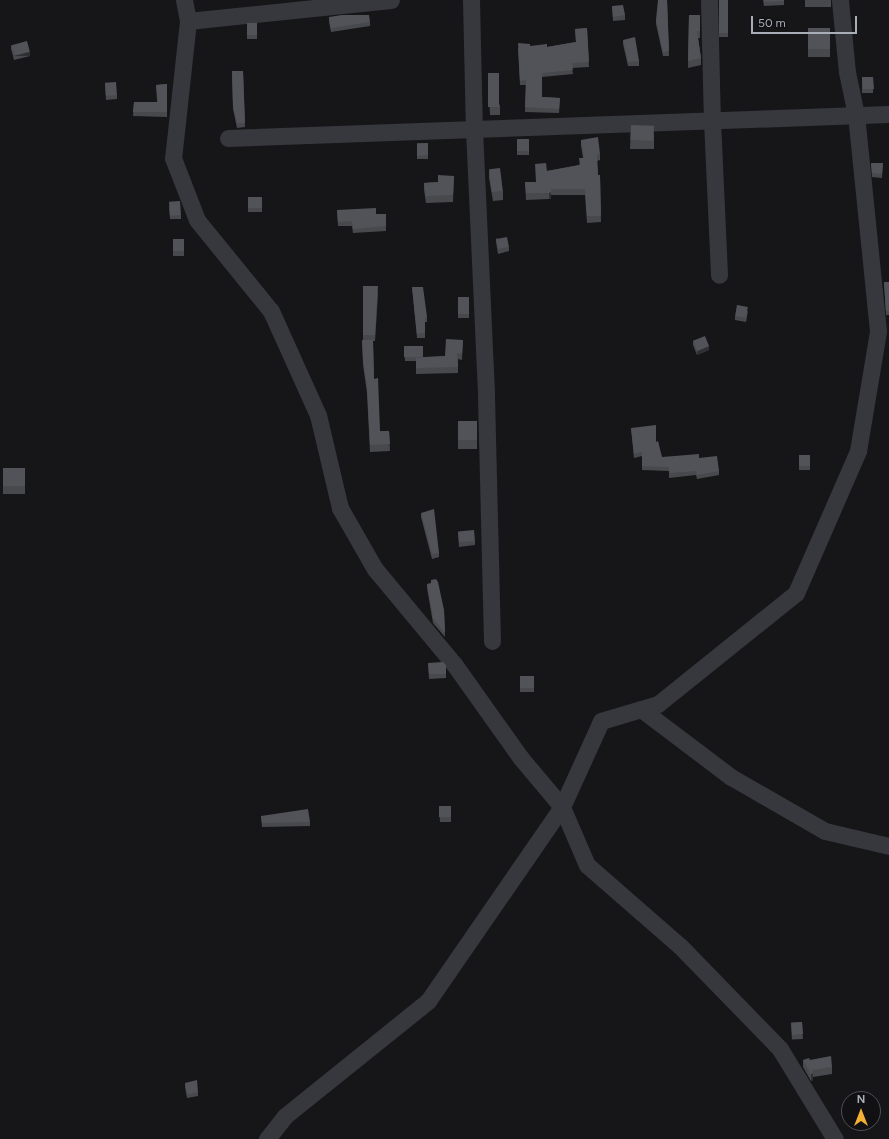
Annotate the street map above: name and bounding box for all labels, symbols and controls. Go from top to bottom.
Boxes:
scale bar [753,8,859,34]
text: 50 m [758,16,786,30]
north arrow [841,1091,881,1131]
text: N [857,1093,865,1106]

